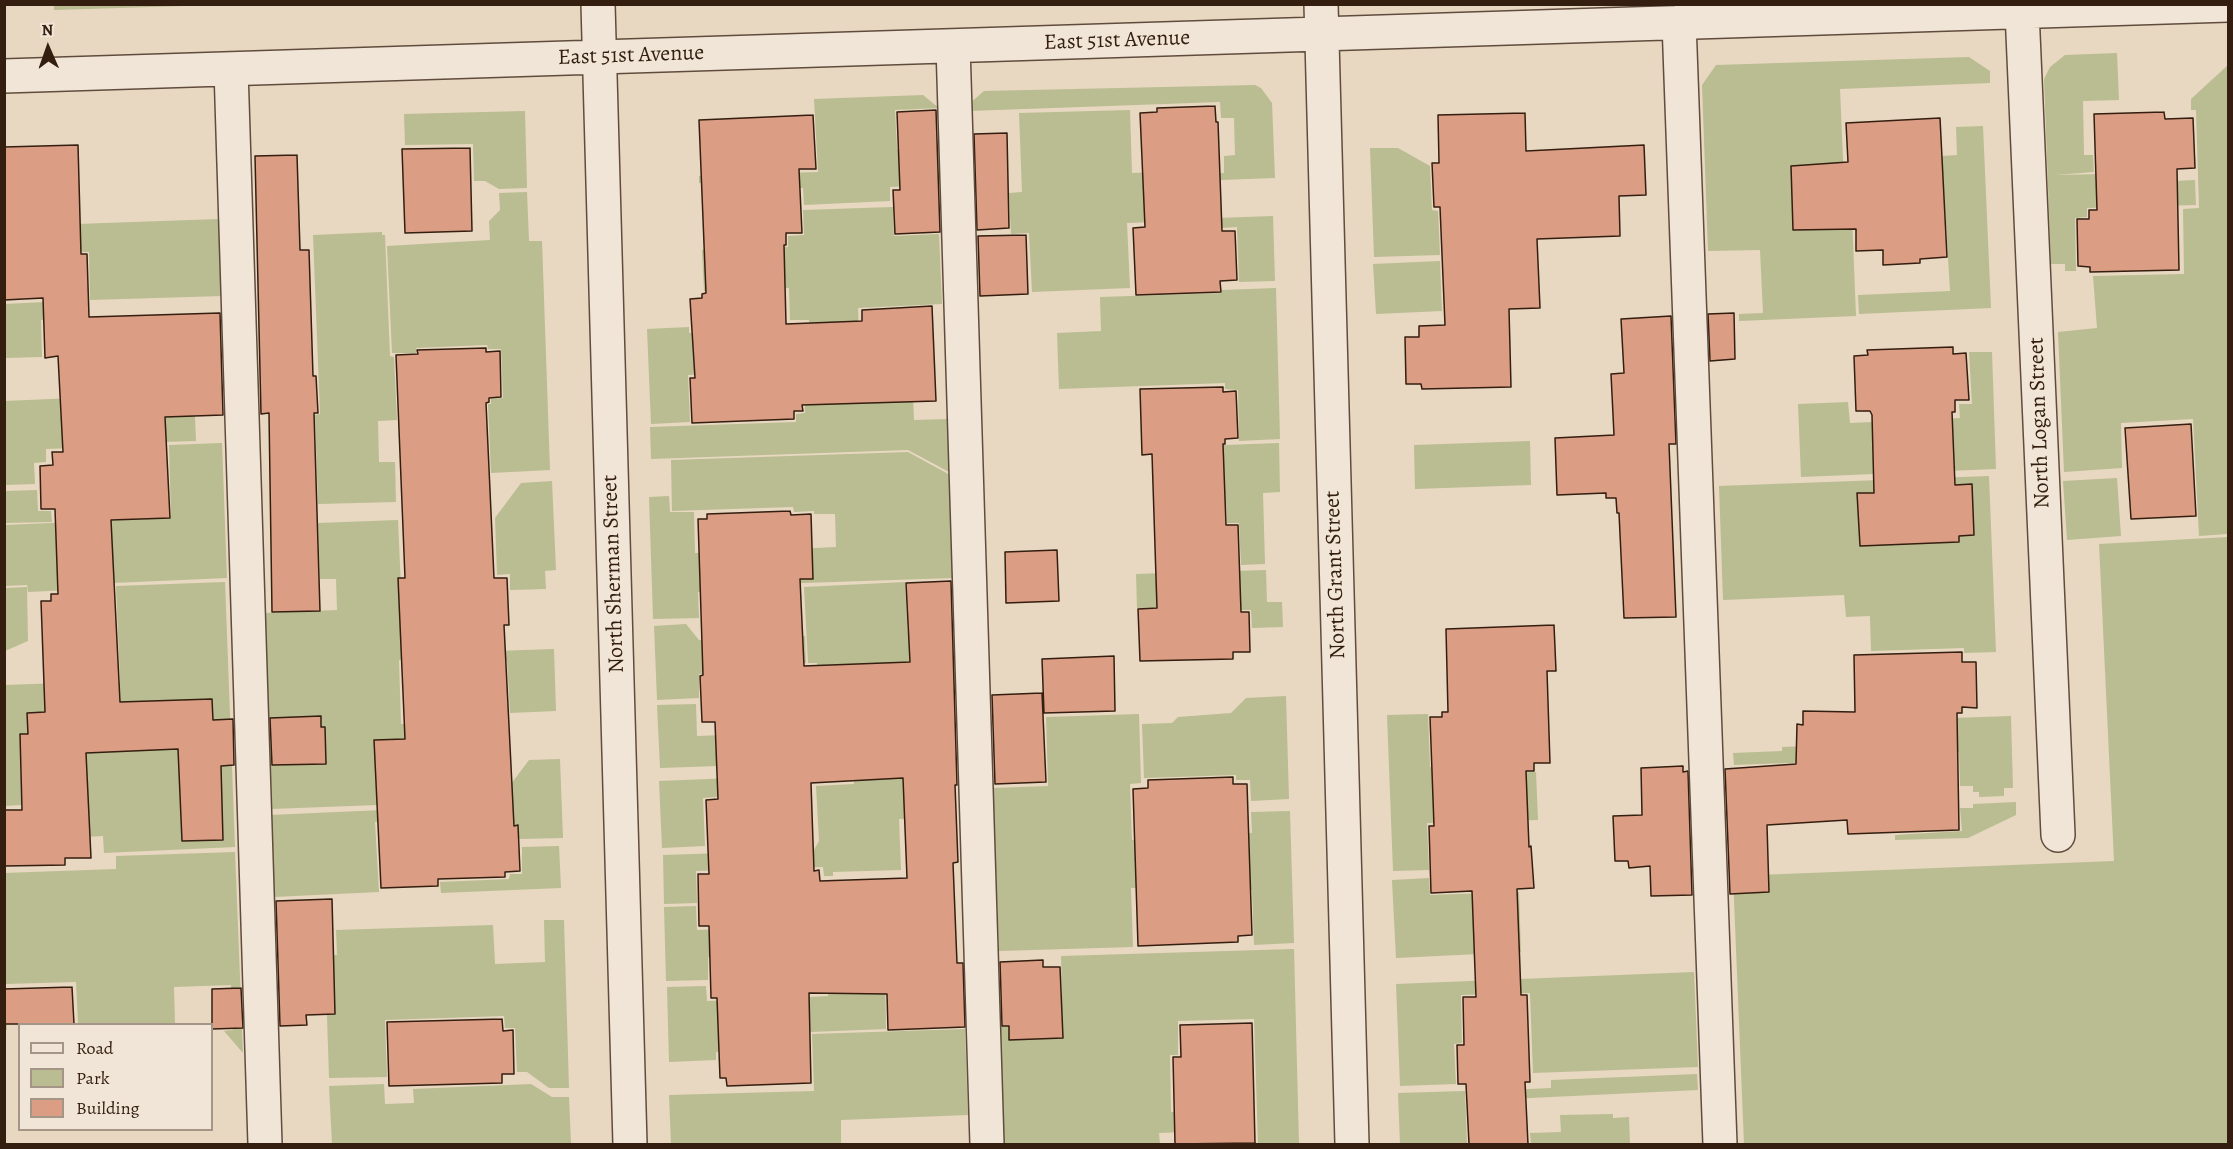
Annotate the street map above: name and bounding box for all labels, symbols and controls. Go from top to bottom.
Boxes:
north arrow [18,18,78,78]
text: N [41,19,54,41]
street label: East 51st Avenue [1043,25,1191,57]
street label: East 51st Avenue [557,40,705,72]
street label: North Logan Street [2024,337,2056,509]
street label: North Sherman Street [597,474,631,674]
street label: North Grant Street [1320,490,1352,660]
legend [18,1023,213,1131]
text: Road [76,1036,113,1060]
text: Park [76,1066,110,1090]
text: Building [76,1096,140,1120]

